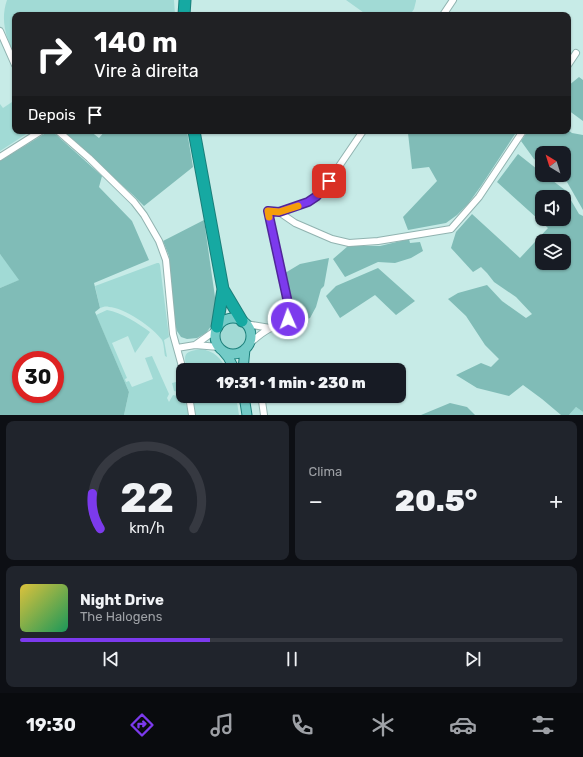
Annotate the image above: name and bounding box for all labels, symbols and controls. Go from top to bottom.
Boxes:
text: 140 m [94,26,178,59]
icon: right [28,28,80,80]
text: Vire à direita [94,60,199,82]
icon: arrive [84,104,106,126]
text: Depois [28,106,76,124]
north arrow [535,146,571,182]
map controls [535,146,571,270]
pin [312,164,346,198]
icon: arrive [318,170,340,192]
button: sound [535,190,571,226]
button: layers [535,234,571,270]
position arrow [267,298,309,340]
speed limit sign: 30 [12,351,64,403]
text: 19:31 · 1 min · 230 m [216,374,366,392]
text: Clima [309,464,342,479]
text: 22 [120,472,174,521]
text: 20.5° [395,483,477,519]
text: − [309,488,323,515]
text: + [549,488,563,515]
text: km/h [129,519,165,536]
text: Night Drive [80,591,164,609]
text: The Halogens [80,609,162,624]
icon: previous [100,648,122,670]
icon: pause [281,648,303,670]
icon: next [462,648,484,670]
icon: directions [128,711,156,739]
icon: music [208,711,236,739]
icon: phone [288,711,316,739]
icon: climate [369,711,397,739]
icon: car [449,711,477,739]
icon: filters [529,711,557,739]
text: 19:30 [26,714,76,736]

